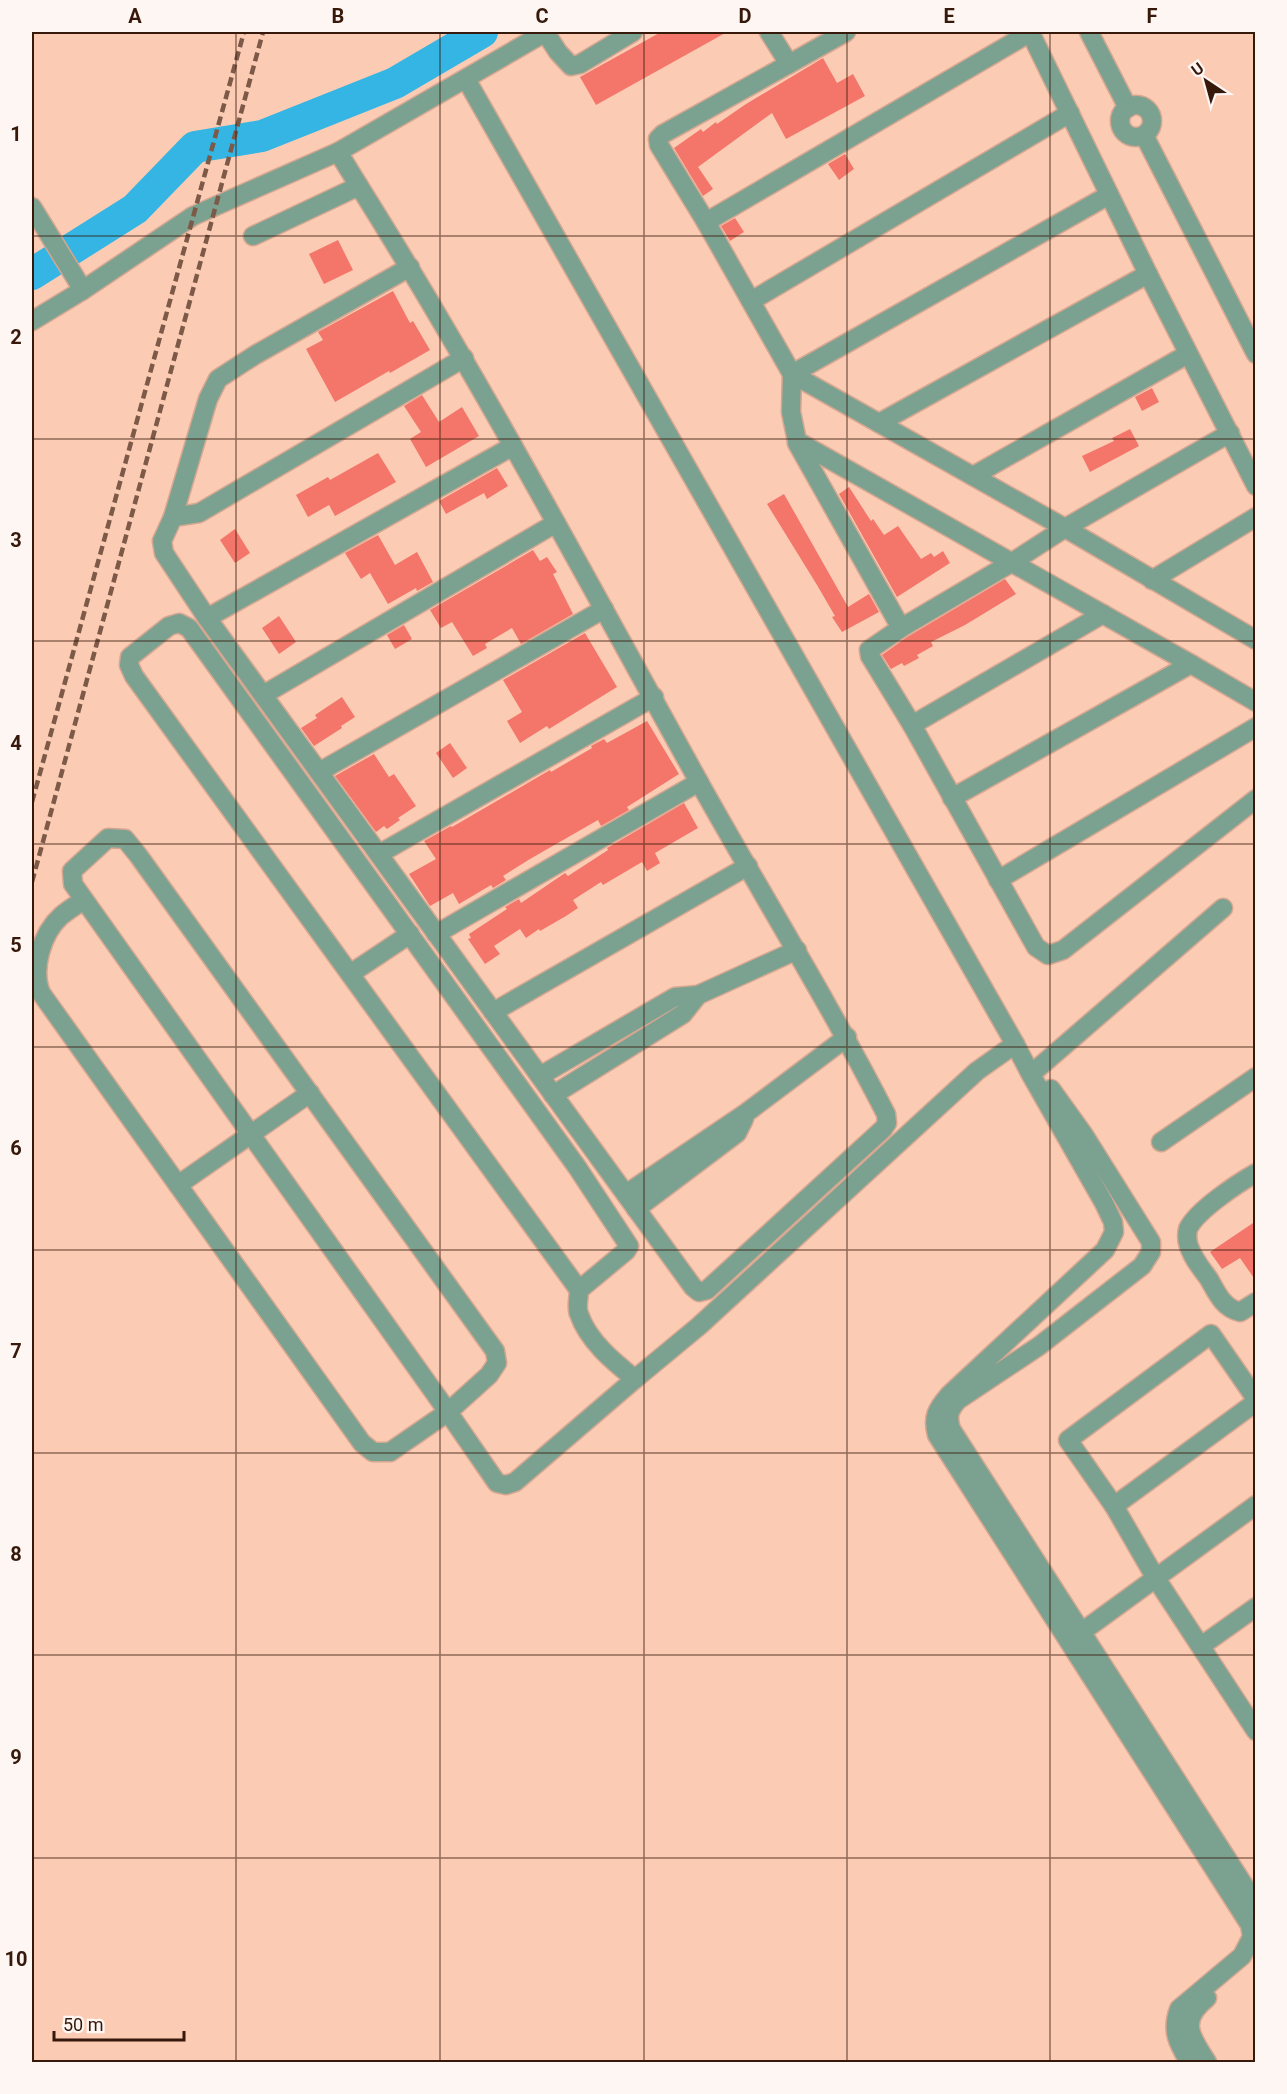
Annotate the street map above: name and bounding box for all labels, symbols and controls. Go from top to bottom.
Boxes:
text: A [128,4,142,28]
text: B [332,4,344,28]
text: C [535,4,549,28]
text: D [739,4,752,28]
text: E [943,4,955,28]
text: F [1147,4,1158,28]
north arrow [1176,51,1236,111]
text: U [1188,58,1207,80]
text: 1 [10,122,22,146]
text: 2 [10,325,22,349]
text: 3 [10,528,22,552]
text: 4 [10,731,22,755]
text: 5 [10,933,22,957]
text: 6 [10,1136,22,1160]
text: 7 [10,1339,22,1363]
text: 8 [10,1542,22,1566]
text: 9 [10,1745,22,1769]
text: 10 [5,1947,27,1971]
scale bar [54,2004,184,2042]
text: 50 m [63,2014,103,2035]

